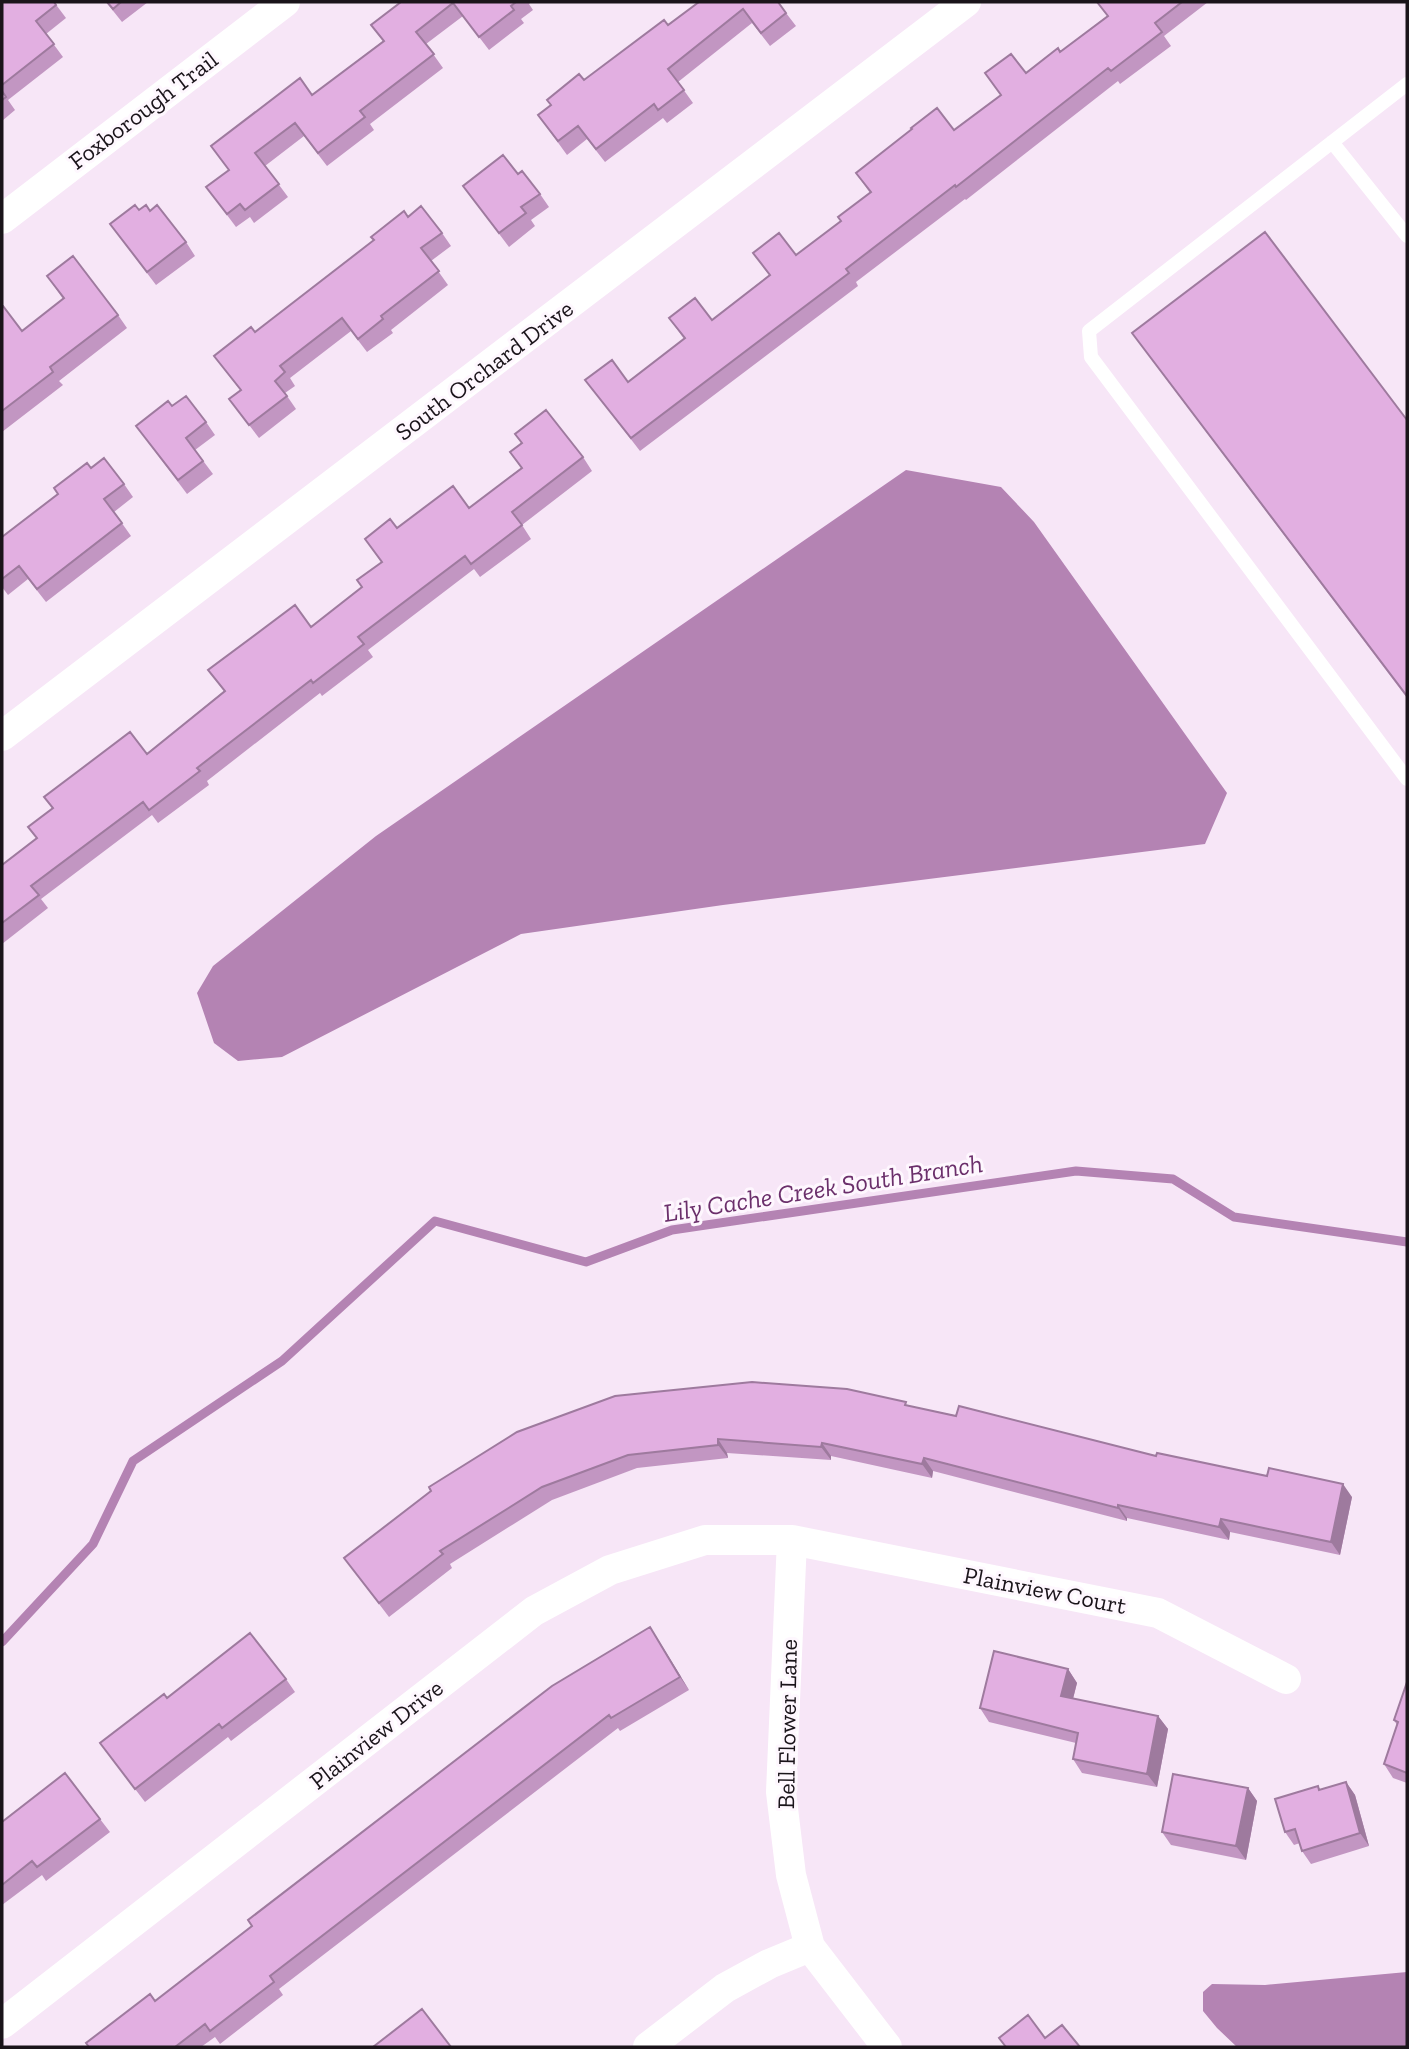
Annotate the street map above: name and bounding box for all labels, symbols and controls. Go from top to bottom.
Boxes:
street label: Foxborough Trail [63,45,223,175]
street label: South Orchard Drive [389,294,579,446]
water label: Lily Cache Creek South Branch [661,1147,985,1229]
street label: Plainview Court [961,1560,1129,1620]
street label: Bell Flower Lane [771,1639,803,1809]
street label: Plainview Drive [303,1673,449,1795]

